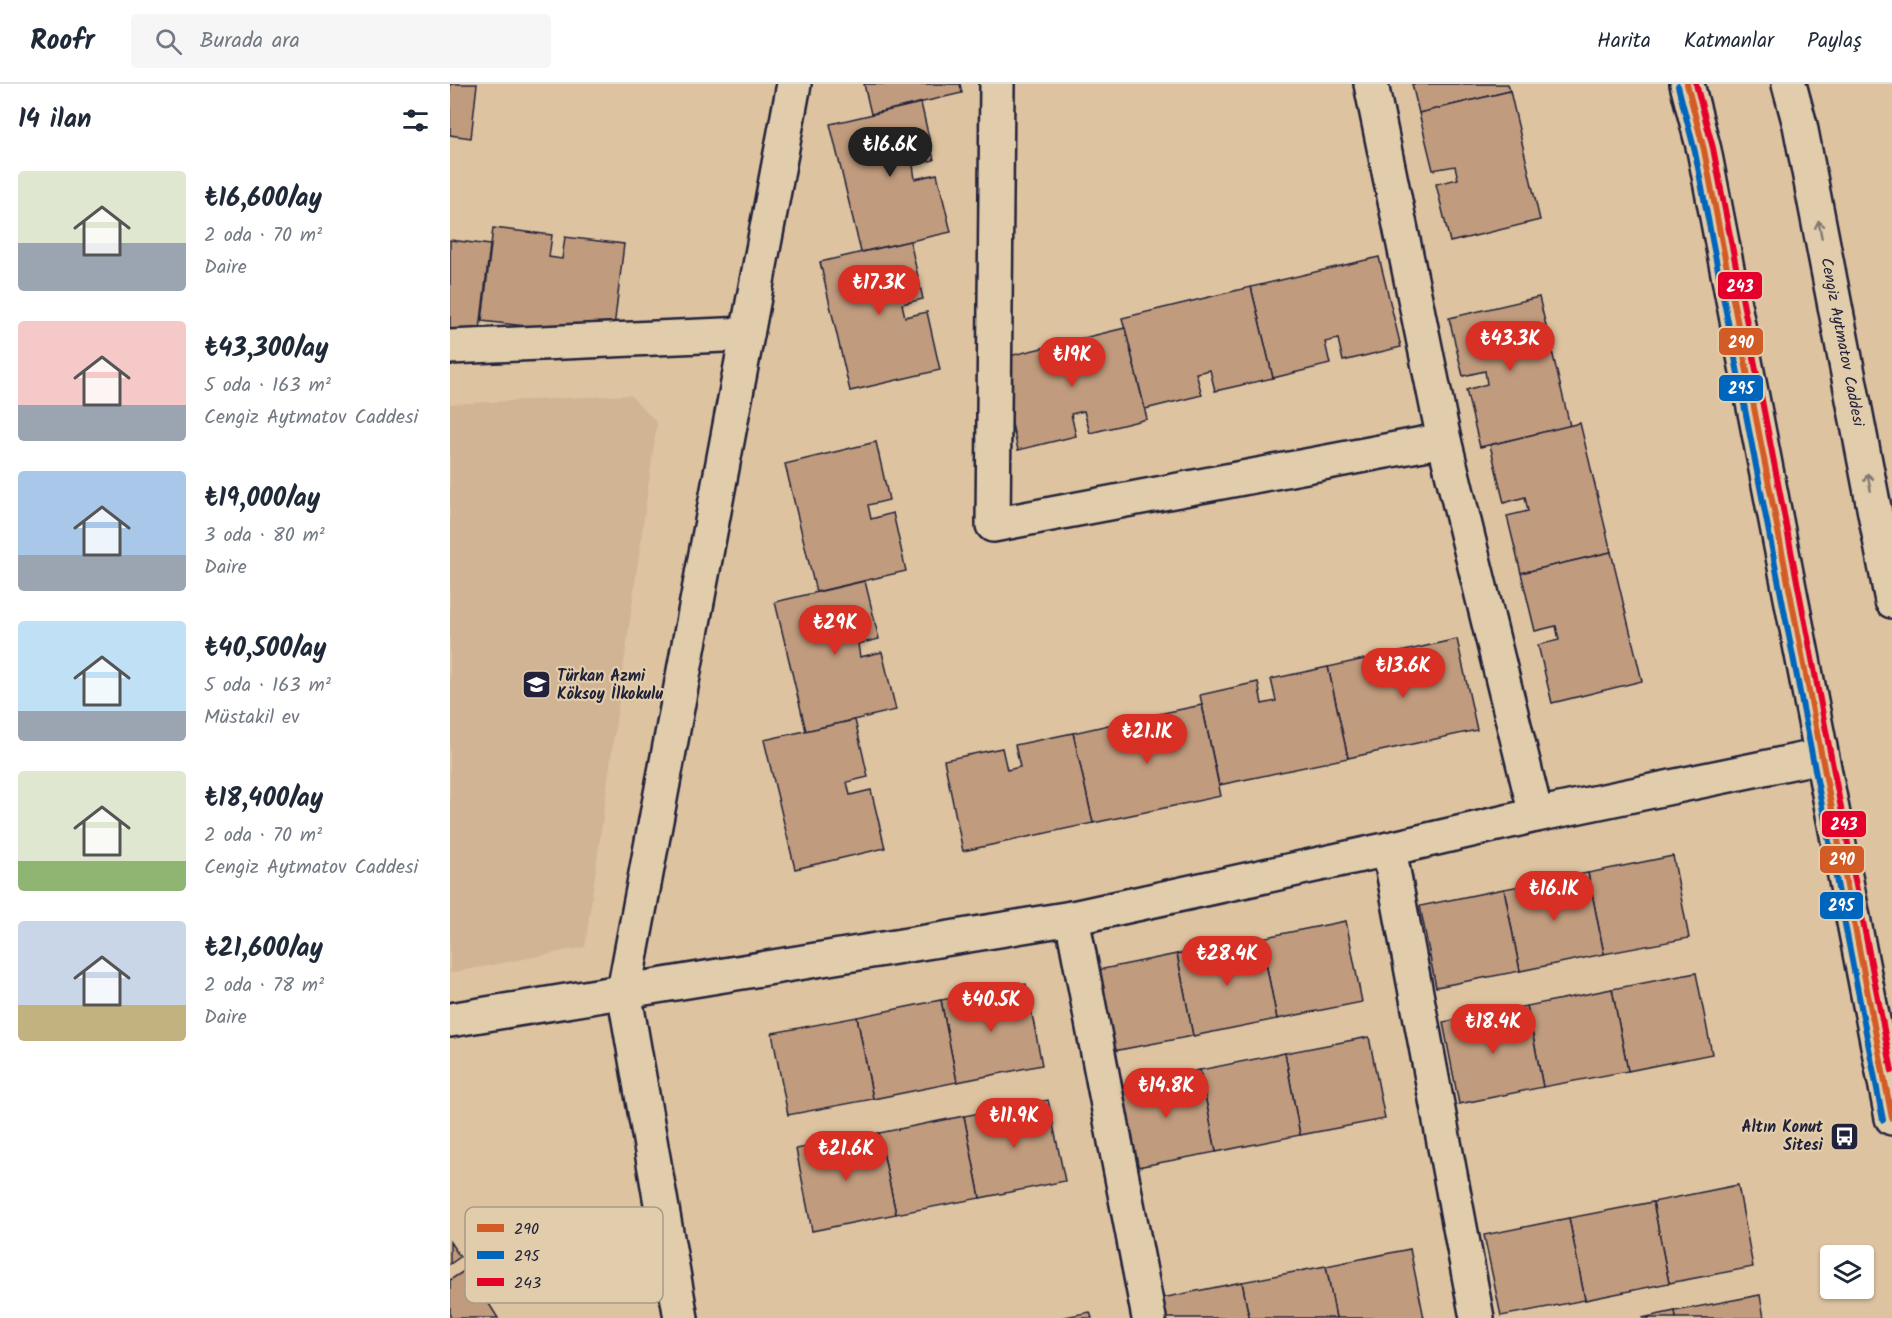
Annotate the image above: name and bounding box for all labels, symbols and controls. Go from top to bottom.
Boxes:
search box [131,14,551,68]
text: Roofr [30,19,95,64]
text: Burada ara [200,24,300,59]
icon: search [152,25,185,58]
text: Harita [1597,25,1651,58]
text: Katmanlar [1684,25,1774,58]
text: Paylaş [1807,25,1862,58]
text: 14 ilan [18,99,91,141]
icon: filters [399,104,432,137]
pin: ₺16.6K [841,127,939,178]
text: ₺16.6K [862,130,918,162]
text: ₺16,600/ay [204,178,322,220]
icon: home [66,195,138,267]
one-way arrow [1814,219,1825,239]
text: 2 oda · 70 m² [204,220,322,252]
text: Daire [204,252,247,284]
street label: Cengiz Aytmatov Caddesi [1813,256,1871,430]
pin: ₺17.3K [830,265,928,316]
text: ₺17.3K [852,268,906,300]
line badge: 243 [1717,271,1763,300]
text: 243 [1727,275,1754,300]
pin: ₺43.3K [1461,321,1559,372]
text: ₺43.3K [1480,324,1540,356]
line badge: 290 [1718,327,1764,356]
text: ₺43,300/ay [204,328,329,370]
text: 290 [1728,331,1755,356]
pin: ₺19K [1036,337,1108,388]
text: ₺19K [1052,340,1092,372]
icon: home [66,345,138,417]
text: 5 oda · 163 m² [204,370,331,402]
line badge: 295 [1718,374,1764,402]
text: 295 [1728,377,1756,402]
text: Cengiz Aytmatov Caddesi [204,402,418,434]
one-way arrow [1863,473,1874,492]
text: ₺19,000/ay [204,478,320,520]
icon: home [66,495,138,567]
text: 3 oda · 80 m² [204,520,325,552]
text: Daire [204,552,247,584]
pin: ₺29K [799,605,871,656]
text: ₺29K [813,608,857,640]
text: ₺40,500/ay [204,628,327,670]
icon: home [66,645,138,717]
pin: ₺13.6K [1354,648,1452,699]
text: ₺13.6K [1375,651,1431,683]
place label: Türkan Azmi Köksoy İlkokulu [557,664,663,707]
school or university icon: Türkan Azmi Köksoy İlkokulu [520,669,552,701]
text: 5 oda · 163 m² [204,670,331,702]
text: Müstakil ev [204,702,300,734]
pin: ₺21.1K [1098,714,1196,765]
text: ₺21.1K [1121,717,1173,749]
text: ₺18,400/ay [204,778,323,820]
icon: home [66,795,138,867]
line badge: 243 [1821,810,1867,838]
text: 243 [1831,813,1858,838]
text: 2 oda · 70 m² [204,820,322,852]
line badge: 290 [1819,845,1865,874]
text: 290 [1829,848,1856,873]
text: Cengiz Aytmatov Caddesi [204,852,418,884]
pin: ₺16.1K [1505,871,1603,922]
text: ₺16.1K [1529,874,1579,906]
line badge: 295 [1819,891,1864,920]
text: 295 [1828,894,1856,919]
text: ₺21,600/ay [204,928,323,970]
pin: ₺28.4K [1178,936,1276,987]
text: ₺28.4K [1196,939,1258,971]
icon: home [66,945,138,1017]
text: 2 oda · 78 m² [204,970,324,1002]
pin: ₺40.5K [942,982,1040,1033]
text: ₺40.5K [961,985,1021,1017]
text: Daire [204,1002,247,1034]
pin: ₺18.4K [1444,1004,1542,1055]
text: ₺18.4K [1465,1007,1521,1039]
pin: ₺14.8K [1117,1068,1215,1119]
text: ₺14.8K [1138,1071,1194,1103]
pin: ₺11.9K [965,1098,1063,1149]
text: ₺11.9K [989,1101,1039,1133]
place label: Altın Konut Sitesi [1741,1115,1824,1158]
bus stop icon: Altın Konut Sitesi [1828,1120,1860,1152]
pin: ₺21.6K [797,1131,895,1182]
text: ₺21.6K [818,1134,874,1166]
legend [465,1207,663,1303]
text: 290 [514,1217,539,1242]
text: 295 [514,1244,541,1269]
map controls [1820,1245,1874,1299]
button: layers [1820,1245,1874,1299]
text: 243 [514,1271,541,1296]

